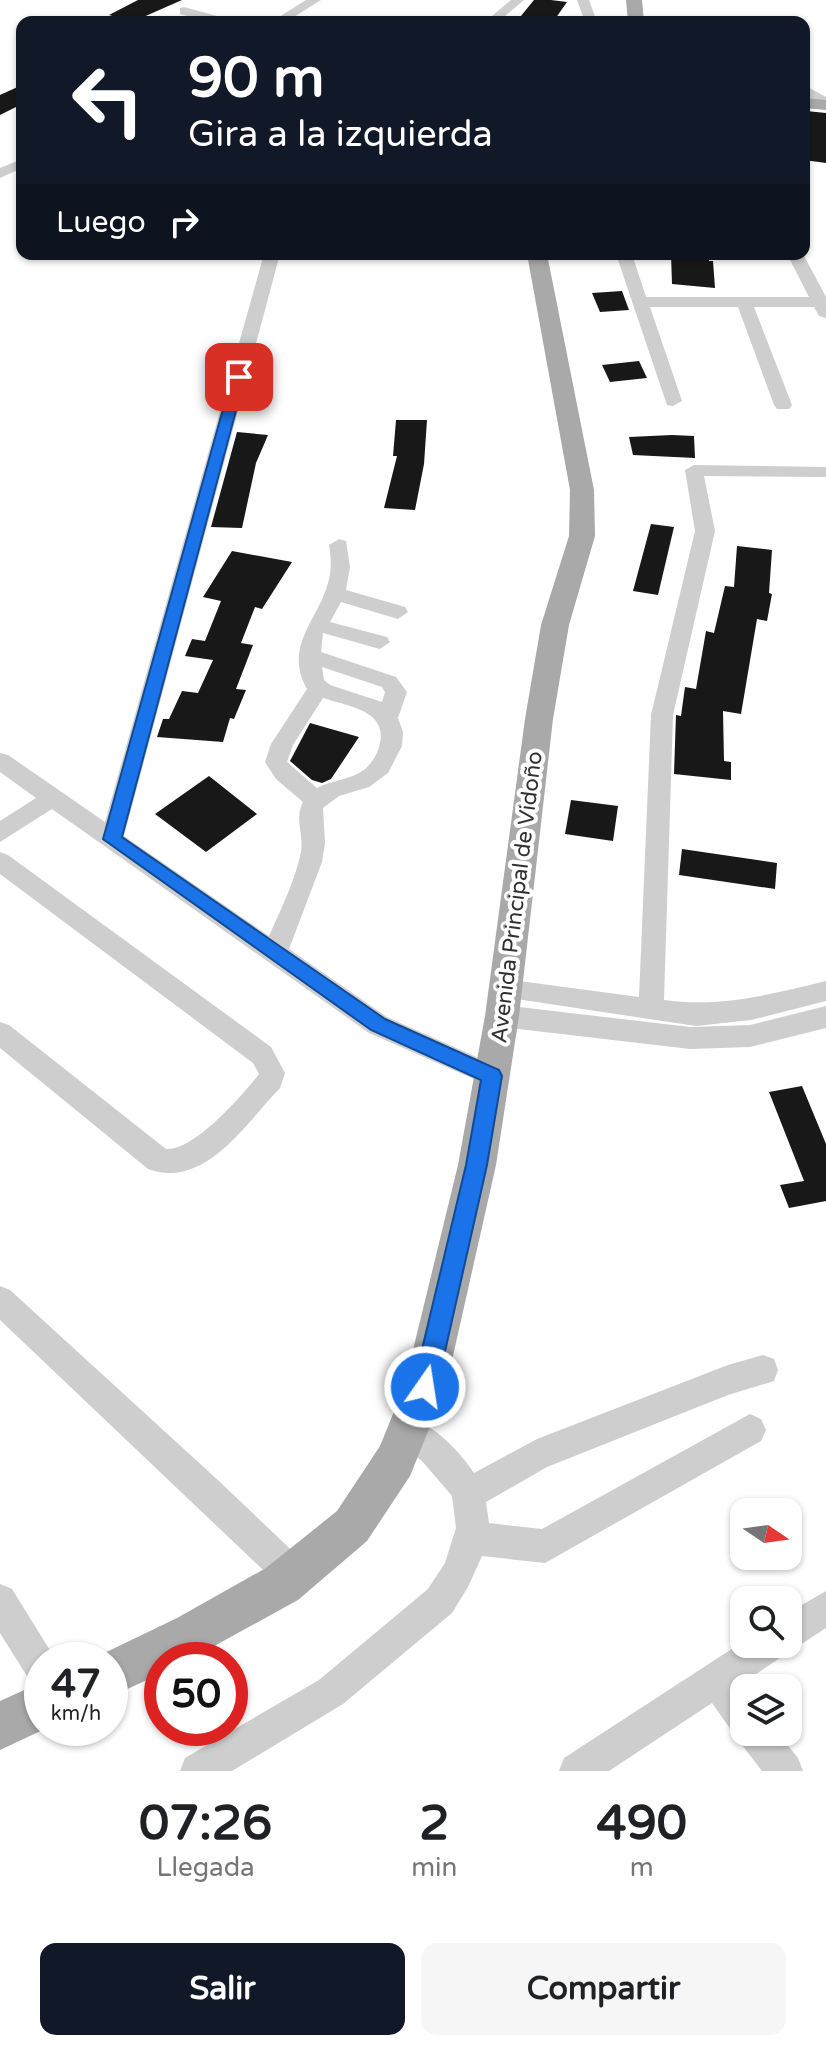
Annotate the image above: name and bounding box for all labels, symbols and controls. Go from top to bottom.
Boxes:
text: 90 m [188,45,324,112]
icon: left [56,48,160,152]
text: Gira a la izquierda [188,113,493,156]
icon: right [162,200,206,244]
text: Luego [56,204,146,241]
pin [205,343,273,411]
icon: arrive [217,355,261,399]
street label: Avenida Principal de Vidoño [486,750,548,1044]
position arrow [383,1345,467,1429]
north arrow [730,1498,802,1570]
map controls [730,1498,802,1746]
button: search [730,1586,802,1658]
speed limit sign: 50 [144,1642,248,1746]
text: 47 [51,1660,101,1708]
button: layers [730,1674,802,1746]
text: km/h [51,1702,101,1726]
text: 07:26 [139,1795,272,1853]
text: 2 [419,1795,449,1853]
text: 490 [596,1795,687,1853]
text: Llegada [157,1852,255,1883]
text: min [411,1852,457,1883]
text: m [630,1852,654,1883]
button: Salir [40,1943,405,2035]
button: Compartir [421,1943,786,2035]

